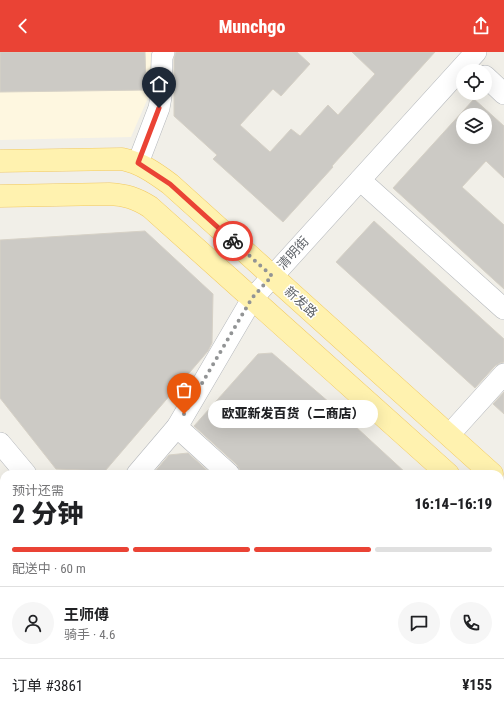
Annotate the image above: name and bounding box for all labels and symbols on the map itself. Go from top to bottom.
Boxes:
pin [142,67,176,108]
courier [213,221,253,261]
street label: 清明街 [274,233,312,273]
street label: 新发路 [281,283,321,321]
pin [167,373,201,414]
callout: 欧亚新发百货（二商店） [208,400,378,428]

